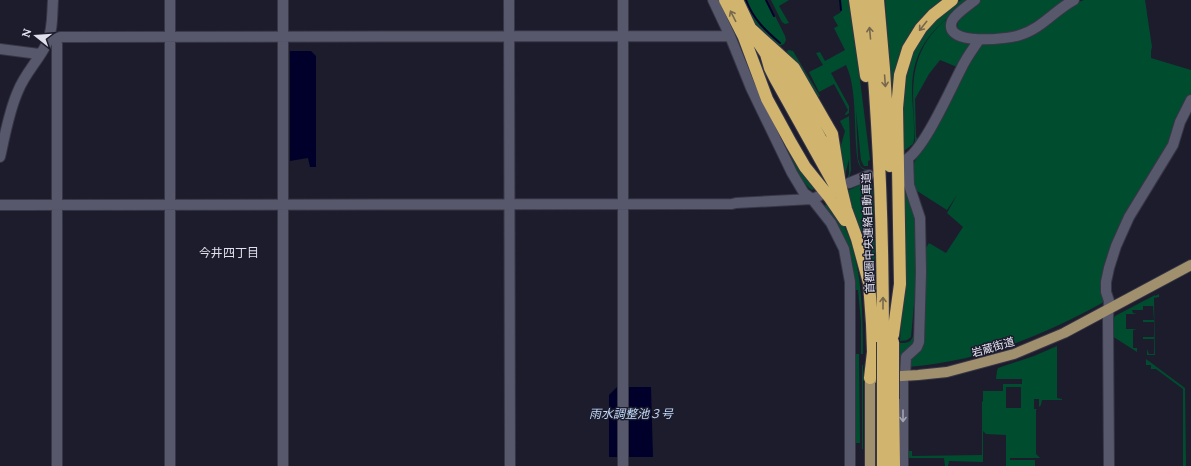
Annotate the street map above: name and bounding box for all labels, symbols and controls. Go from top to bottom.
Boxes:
one-way arrow [729,10,736,22]
north arrow [16,16,56,56]
one-way arrow [919,21,928,31]
text: N [18,26,35,39]
one-way arrow [866,27,874,40]
one-way arrow [881,74,888,87]
street label: 首都圏中央連絡自動車道 [859,172,877,294]
district label: 今井四丁目 [199,245,259,260]
one-way arrow [879,297,887,310]
street label: 岩蔵街道 [970,334,1016,360]
water label: 雨水調整池３号 [589,406,674,421]
one-way arrow [899,409,907,422]

